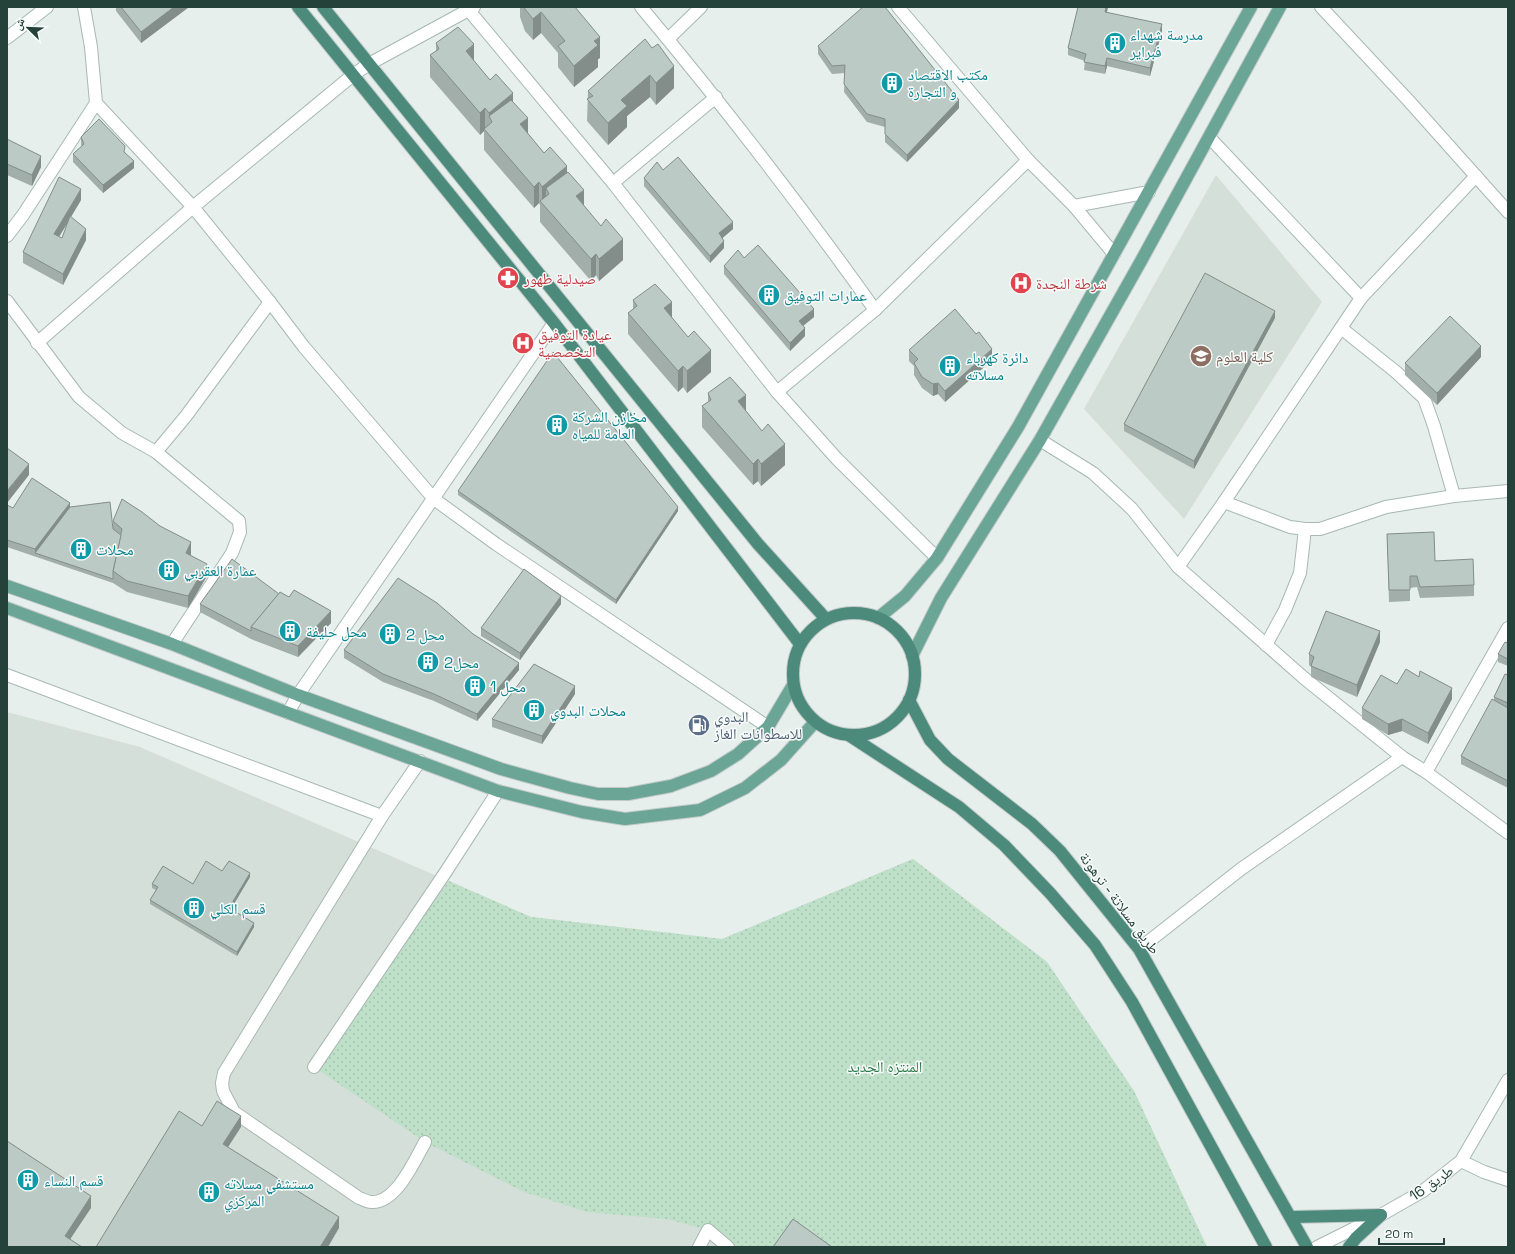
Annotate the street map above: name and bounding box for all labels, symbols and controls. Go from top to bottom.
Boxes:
north arrow [8,8,48,48]
text: ش [10,16,29,33]
place label: مدرسة شهداء فبراير [1129,25,1203,61]
building icon: مدرسة شهداء فبراير [1102,30,1128,56]
place label: مكتب الاقتصاد و التجارة [908,65,988,101]
building icon: مكتب الاقتصاد و التجارة [879,70,905,96]
pharmacy icon: صيدلية طهور [495,265,521,291]
place label: صيدلية طهور [523,269,596,288]
hospital icon: شرطة النجدة [1008,270,1034,296]
place label: شرطة النجدة [1036,274,1107,293]
building icon: عمارات التوفيق [756,282,782,308]
place label: عمارات التوفيق [784,286,867,306]
place label: عيادة التوفيق التخصصية [538,325,612,361]
hospital icon: عيادة التوفيق التخصصية [510,330,536,356]
school or university icon: كلية العلوم [1188,343,1214,369]
place label: كلية العلوم [1216,347,1273,367]
place label: دائرة كهرباء مسلاته [966,348,1028,384]
building icon: دائرة كهرباء مسلاته [937,353,963,379]
place label: مخازن الشركة العامة للمياه [572,407,647,443]
building icon: مخازن الشركة العامة للمياه [544,412,570,438]
building icon: محلات [68,536,94,562]
place label: محلات [96,540,134,559]
building icon: عمارة العقربي [156,557,182,583]
place label: عمارة العقربي [184,561,257,582]
building icon: محل حليفة [277,618,303,644]
building icon: محل 2 [377,621,403,647]
place label: محل حليفة [306,622,367,642]
place label: محل 2 [406,625,445,645]
building icon: محل2 [415,649,441,675]
place label: محل2 [444,653,479,673]
building icon: محل 1 [462,673,488,699]
place label: محل 1 [490,677,526,697]
building icon: محلات البدوي [521,697,547,723]
place label: محلات البدوي [550,701,626,722]
place label: البدوي للاسطوانات الغاز [713,707,802,743]
fuel station icon: البدوي للاسطوانات الغاز [686,712,712,738]
street label: طريق مسلاتة - ترهونة [1075,848,1165,958]
building icon: قسم الكلي [181,895,207,921]
place label: قسم الكلي [210,899,266,920]
park label: المنتزه الجديد [848,1057,922,1076]
street label: طريق 16 [1405,1161,1458,1206]
building icon: قسم النساء [15,1167,41,1193]
place label: قسم النساء [44,1171,103,1191]
place label: مستشفي مسلاته المركزي [224,1174,314,1212]
building icon: مستشفي مسلاته المركزي [196,1179,222,1205]
scale bar [1379,1220,1444,1246]
text: 20 m [1385,1226,1413,1242]

